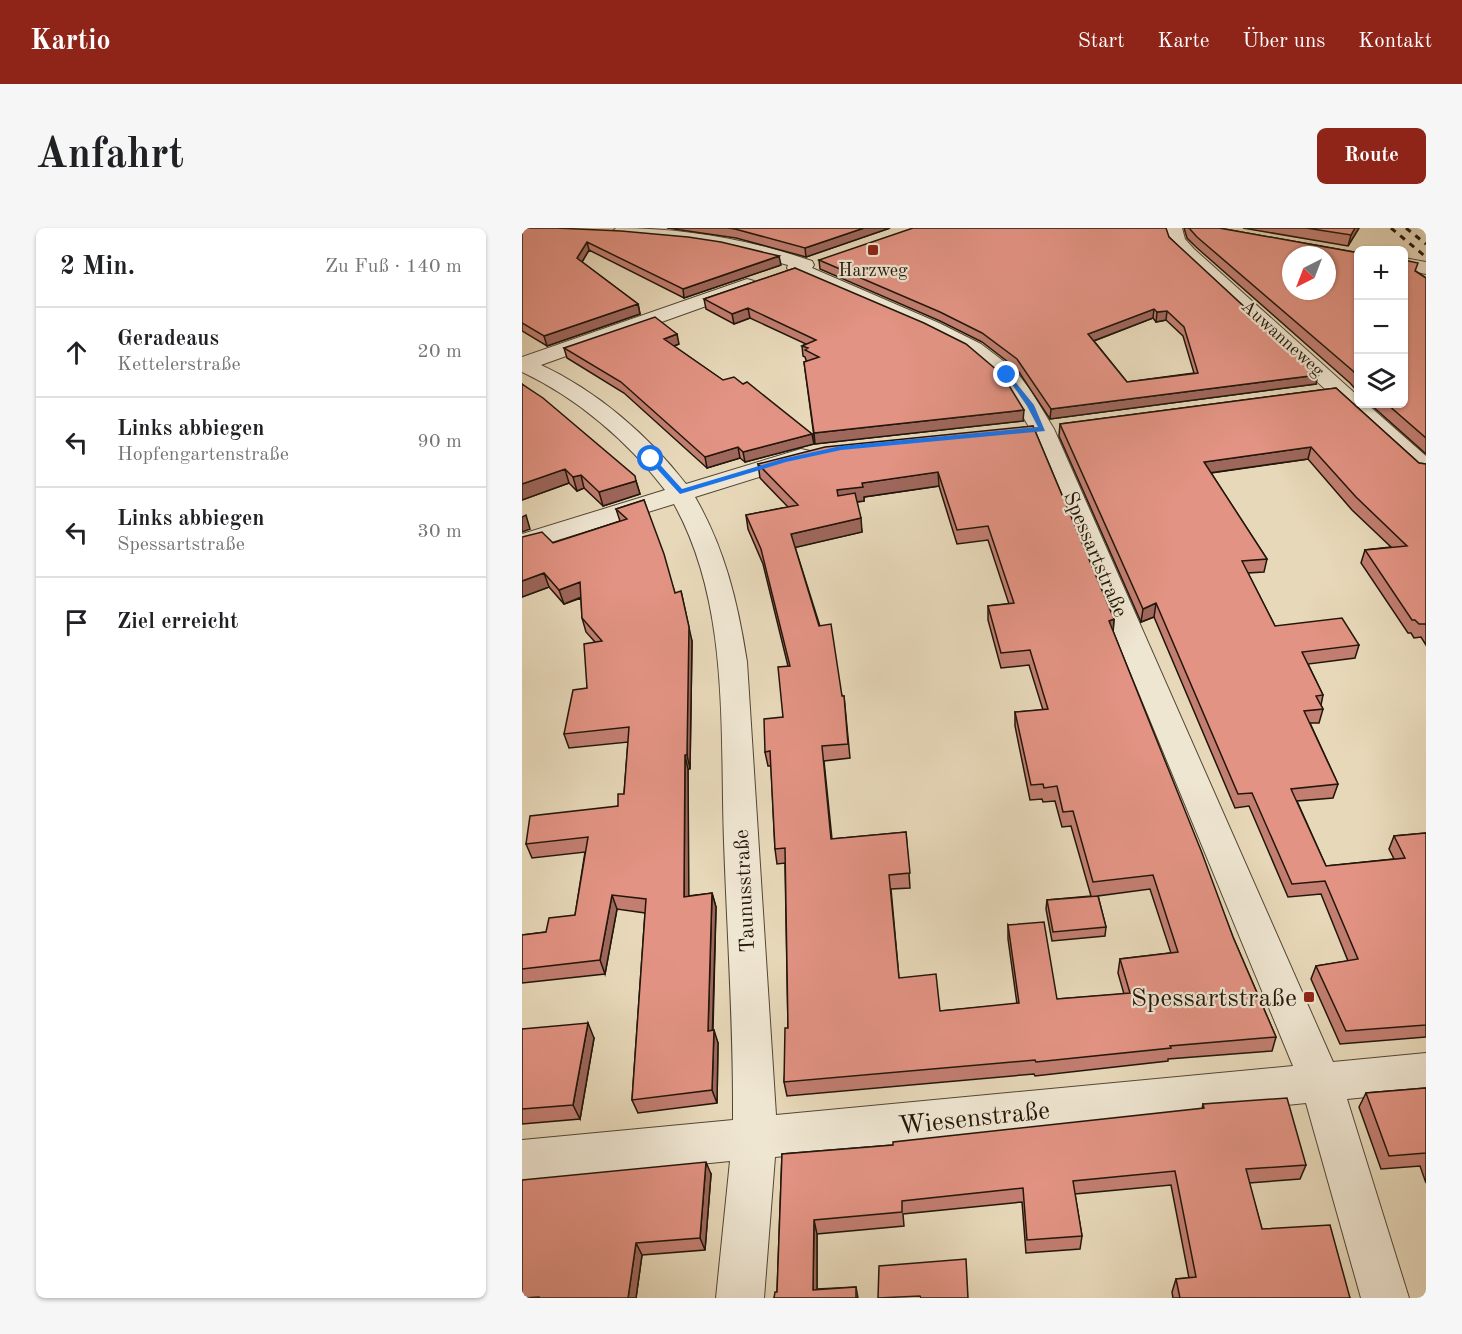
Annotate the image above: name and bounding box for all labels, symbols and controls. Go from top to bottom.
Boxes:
text: Kartio [30,28,111,56]
text: Start [1078,31,1125,52]
text: Karte [1158,31,1209,52]
text: Über uns [1242,31,1325,52]
text: Kontakt [1358,31,1432,52]
button: Route [1317,128,1426,184]
text: Anfahrt [36,135,184,177]
marker: Harzweg [866,243,880,257]
north arrow [1282,246,1336,300]
map controls [1354,246,1408,408]
button: + [1354,246,1408,300]
text: 2 Min. [60,254,135,280]
text: Zu Fuß · 140 m [325,257,462,277]
place label: Harzweg [838,262,908,280]
street label: Auwanneweg [1237,297,1327,381]
button: − [1354,300,1408,354]
text: Geradeaus [117,328,219,350]
icon: ahead [60,336,93,369]
text: 20 m [417,342,462,362]
button: layers [1354,354,1408,408]
text: Kettelerstraße [117,355,241,375]
route end [993,361,1019,387]
text: Links abbiegen [117,418,265,440]
icon: left [60,426,93,459]
text: 90 m [417,432,462,452]
text: Hopfengartenstraße [117,445,289,465]
route start [637,445,663,471]
street label: Spessartstraße [1059,489,1131,620]
text: Links abbiegen [117,508,265,530]
icon: left [60,516,93,549]
text: 30 m [417,522,462,542]
text: Spessartstraße [117,535,245,555]
icon: arrive [60,606,93,639]
text: Ziel erreicht [117,611,238,633]
street label: Taunusstraße [732,829,759,953]
place label: Spessartstraße [1131,986,1297,1012]
marker: Spessartstraße [1302,990,1316,1004]
street label: Wiesenstraße [897,1098,1051,1140]

